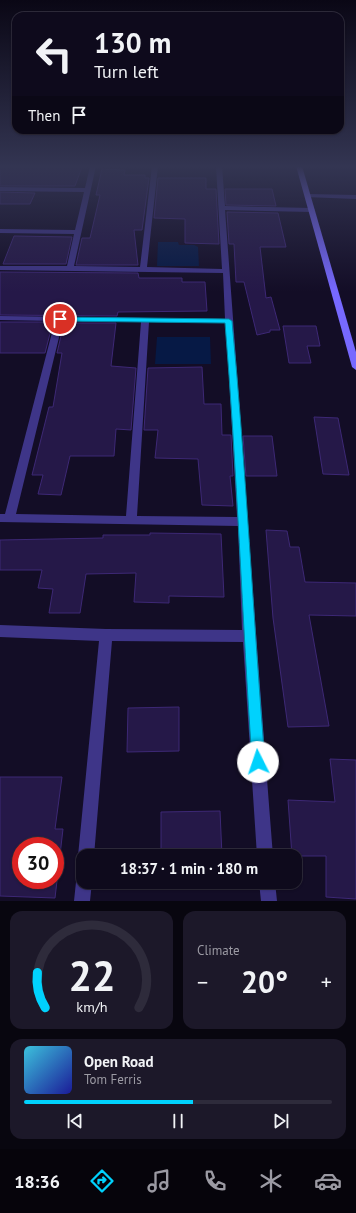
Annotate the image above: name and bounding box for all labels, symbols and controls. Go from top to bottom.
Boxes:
text: 130 m [94,24,171,61]
icon: left [28,28,80,80]
text: Turn left [94,60,159,83]
icon: arrive [68,104,90,126]
text: Then [28,106,60,125]
pin [43,302,77,336]
icon: arrive [49,308,71,330]
position arrow [237,741,279,783]
speed limit sign: 30 [12,837,64,889]
text: 18:37 · 1 min · 180 m [120,859,258,878]
text: Climate [197,942,240,959]
text: 22 [68,949,115,1002]
text: 20° [241,962,288,1001]
text: − [197,968,208,996]
text: + [321,968,332,996]
text: km/h [76,997,107,1016]
text: Open Road [84,1052,154,1071]
text: Tom Ferris [84,1071,142,1088]
icon: previous [64,1110,86,1132]
icon: pause [167,1110,189,1132]
icon: next [270,1110,292,1132]
icon: directions [88,1167,116,1195]
icon: music [145,1167,173,1195]
icon: phone [201,1167,229,1195]
icon: climate [257,1167,285,1195]
icon: car [314,1167,342,1195]
text: 18:36 [14,1170,60,1193]

